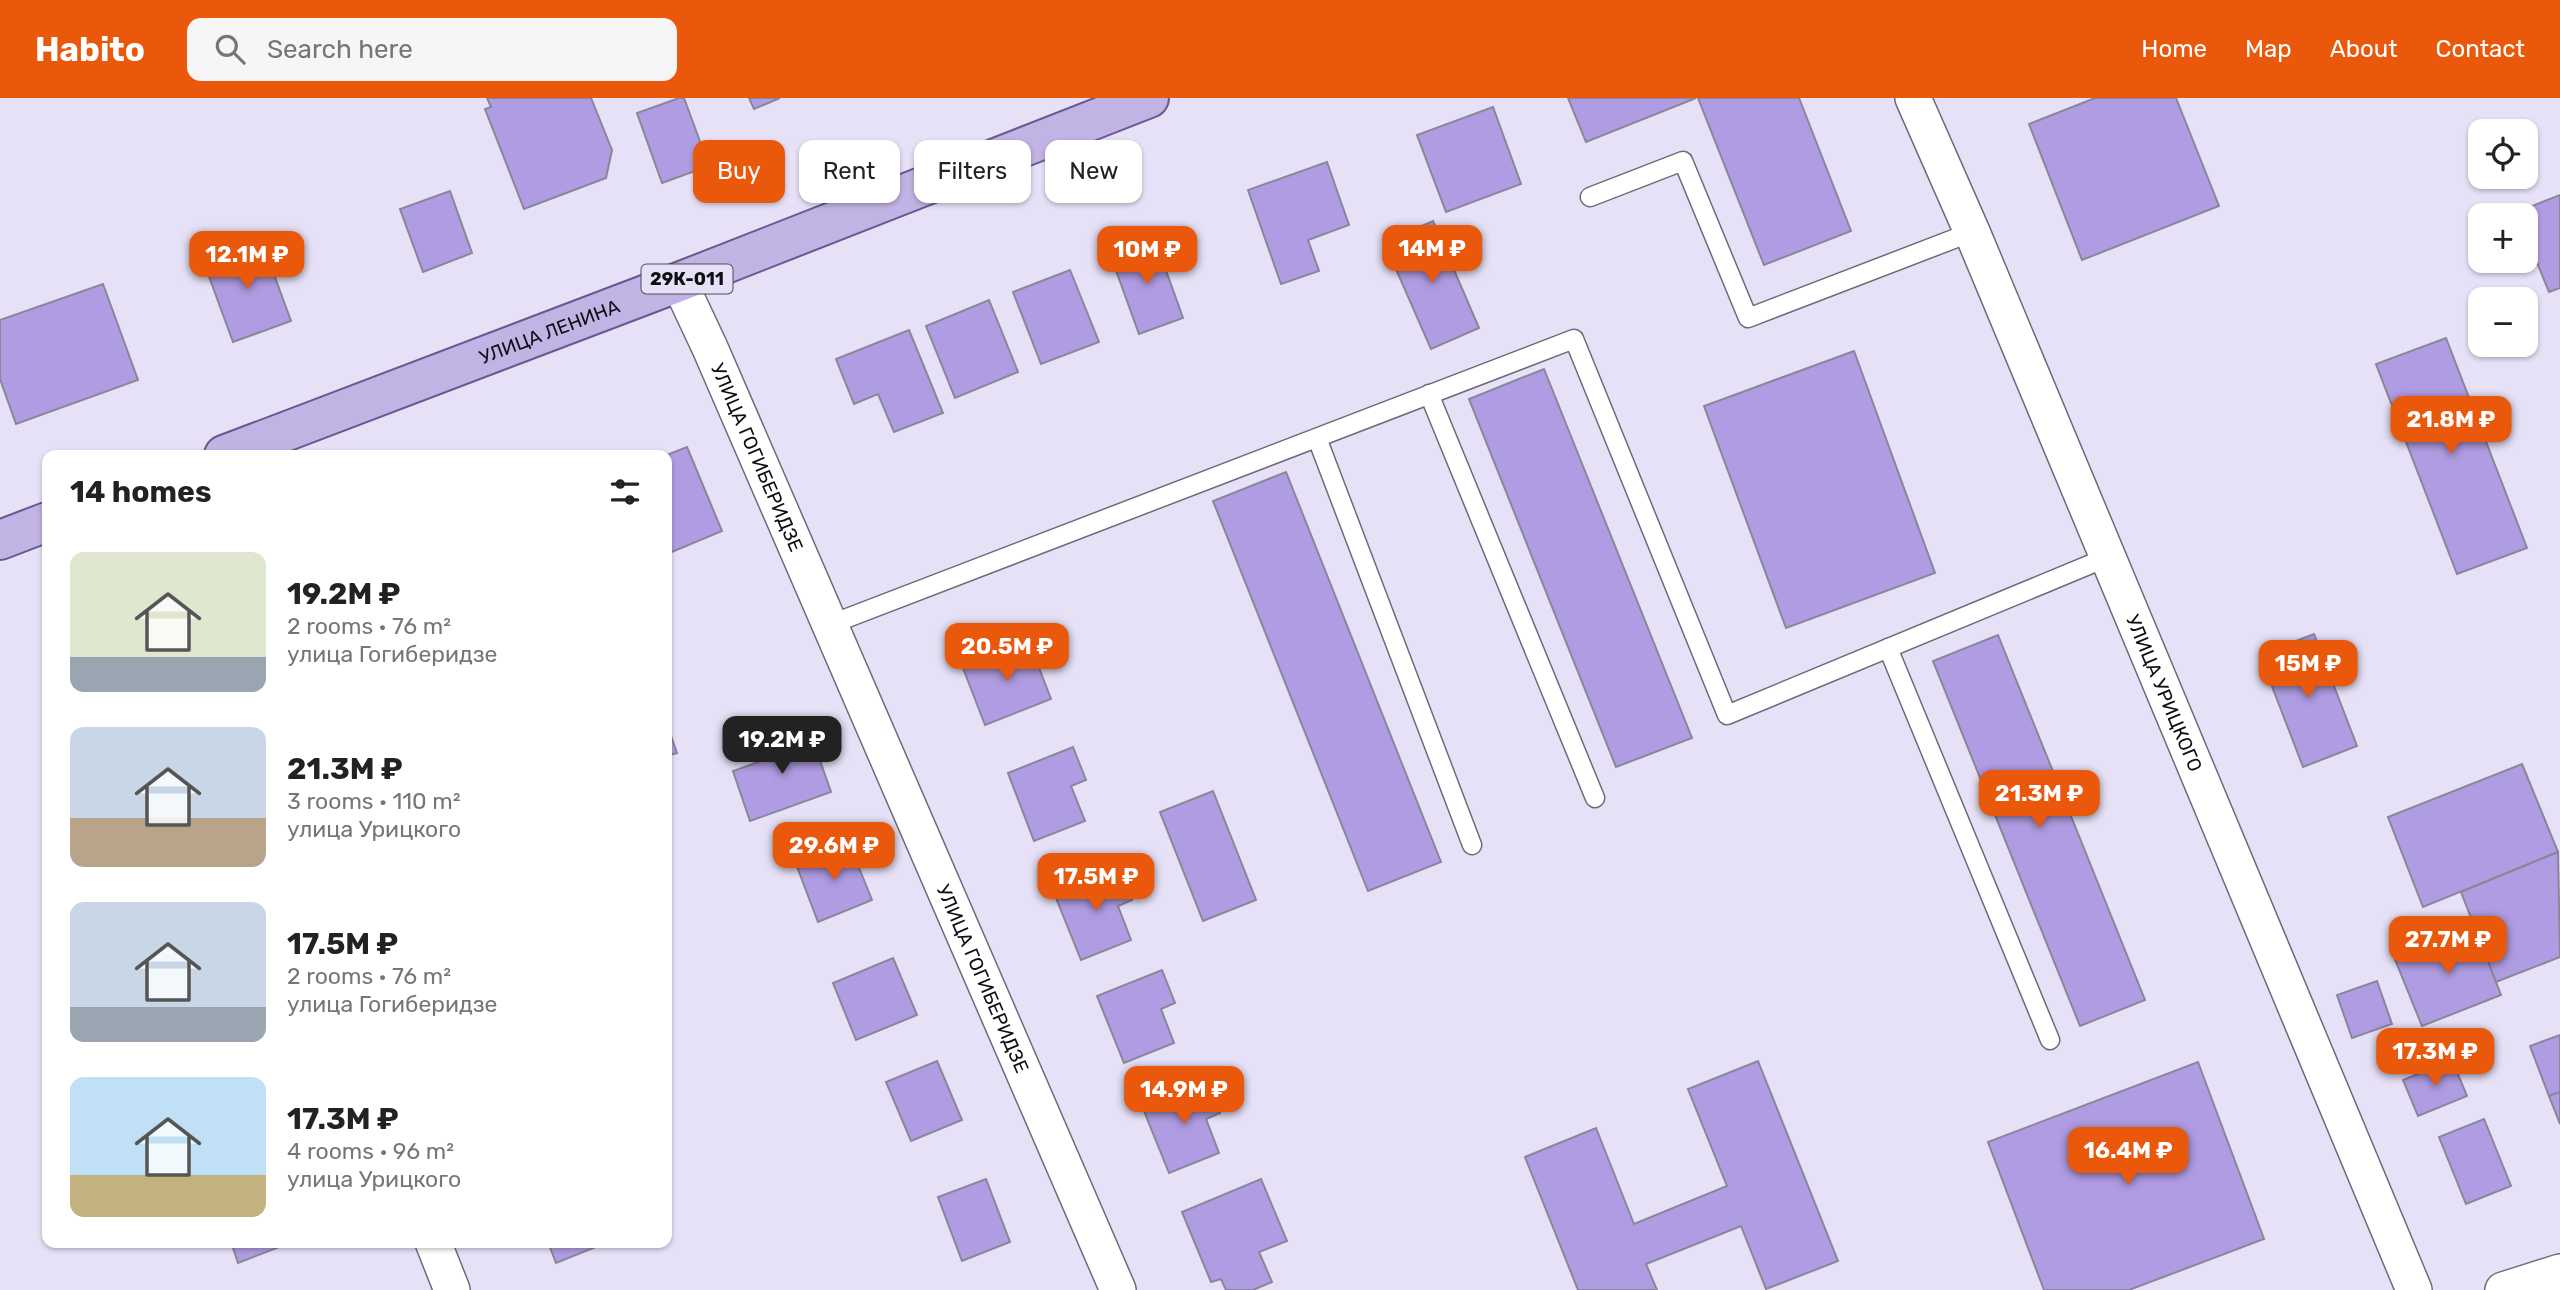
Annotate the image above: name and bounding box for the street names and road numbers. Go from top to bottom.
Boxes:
road number: 29К-011 [642,264,732,294]
street label: УЛИЦА ЛЕНИНА [476,295,623,369]
street label: УЛИЦА ГОГИБЕРИДЗЕ [706,360,808,555]
street label: УЛИЦА УРИЦКОГО [2121,611,2207,775]
street label: УЛИЦА ГОГИБЕРИДЗЕ [932,881,1033,1076]

